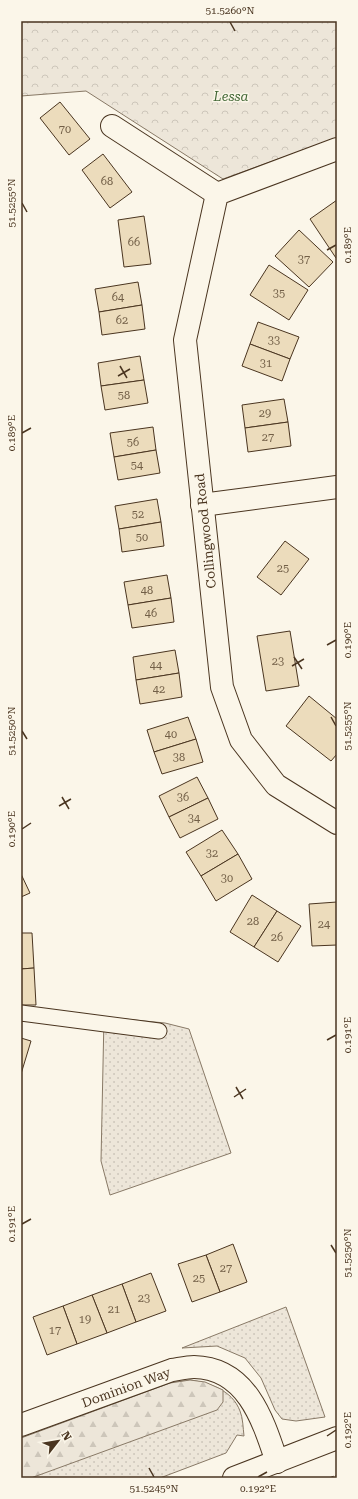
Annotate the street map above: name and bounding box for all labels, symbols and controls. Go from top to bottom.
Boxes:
text: 51.5260°N [205,5,255,16]
park label: Lessa [213,89,249,104]
house number: 70 [59,123,71,136]
house number: 68 [101,175,113,188]
text: 51.5255°N [6,178,17,228]
text: 0.189°E [342,227,353,263]
house number: 66 [128,236,140,249]
house number: 37 [298,253,310,266]
house number: 35 [273,287,285,300]
house number: 64 [112,291,125,304]
house number: 62 [116,314,128,327]
house number: 33 [268,334,280,347]
house number: 31 [260,357,272,370]
house number: 58 [118,389,130,402]
house number: 29 [259,407,271,420]
text: 0.189°E [6,415,17,451]
house number: 27 [262,431,274,444]
house number: 56 [127,436,139,449]
house number: 54 [131,459,144,472]
street label: Collingwood Road [192,472,219,589]
house number: 52 [132,508,144,521]
house number: 50 [136,531,148,544]
house number: 25 [277,562,289,575]
house number: 48 [141,584,153,597]
house number: 46 [145,607,157,620]
text: 0.190°E [342,622,353,658]
house number: 23 [272,655,284,668]
house number: 44 [150,659,163,672]
house number: 42 [153,683,165,696]
text: 51.5255°N [342,701,353,751]
text: 51.5250°N [6,706,17,756]
house number: 40 [165,728,177,741]
house number: 38 [173,751,185,764]
house number: 36 [177,791,189,804]
text: 0.190°E [6,811,17,847]
house number: 34 [188,812,201,825]
house number: 32 [206,847,218,860]
house number: 30 [221,872,233,885]
house number: 28 [247,915,259,928]
house number: 24 [318,918,331,931]
house number: 26 [271,931,283,944]
text: 0.191°E [342,1017,353,1053]
text: 0.191°E [6,1206,17,1242]
text: 51.5250°N [342,1228,353,1278]
house number: 27 [220,1262,232,1275]
house number: 25 [193,1272,205,1285]
house number: 23 [138,1292,150,1305]
house number: 21 [108,1303,120,1316]
house number: 19 [79,1313,91,1326]
house number: 17 [49,1324,61,1337]
street label: Dominion Way [80,1364,173,1410]
text: 0.192°E [342,1412,353,1448]
north arrow [38,1421,78,1461]
text: N [58,1429,74,1444]
text: 51.5245°N [129,1483,179,1494]
text: 0.192°E [240,1483,276,1494]

